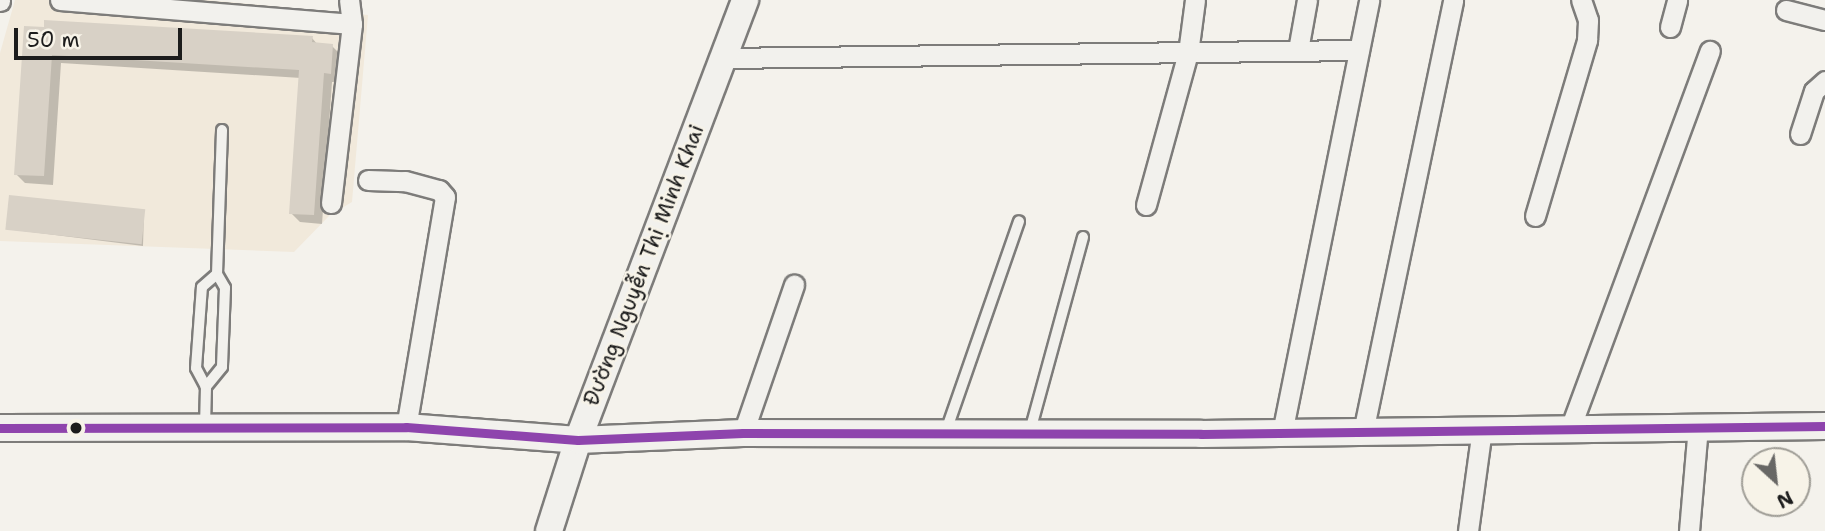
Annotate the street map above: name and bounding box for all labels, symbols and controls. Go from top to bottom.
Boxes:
scale bar [18,14,186,58]
text: 50 m [27,26,80,54]
street label: Đường Nguyễn Thị Minh Khai [579,121,709,409]
unlabelled marker [69,421,83,435]
north arrow [1741,447,1811,517]
text: N [1772,485,1797,514]

